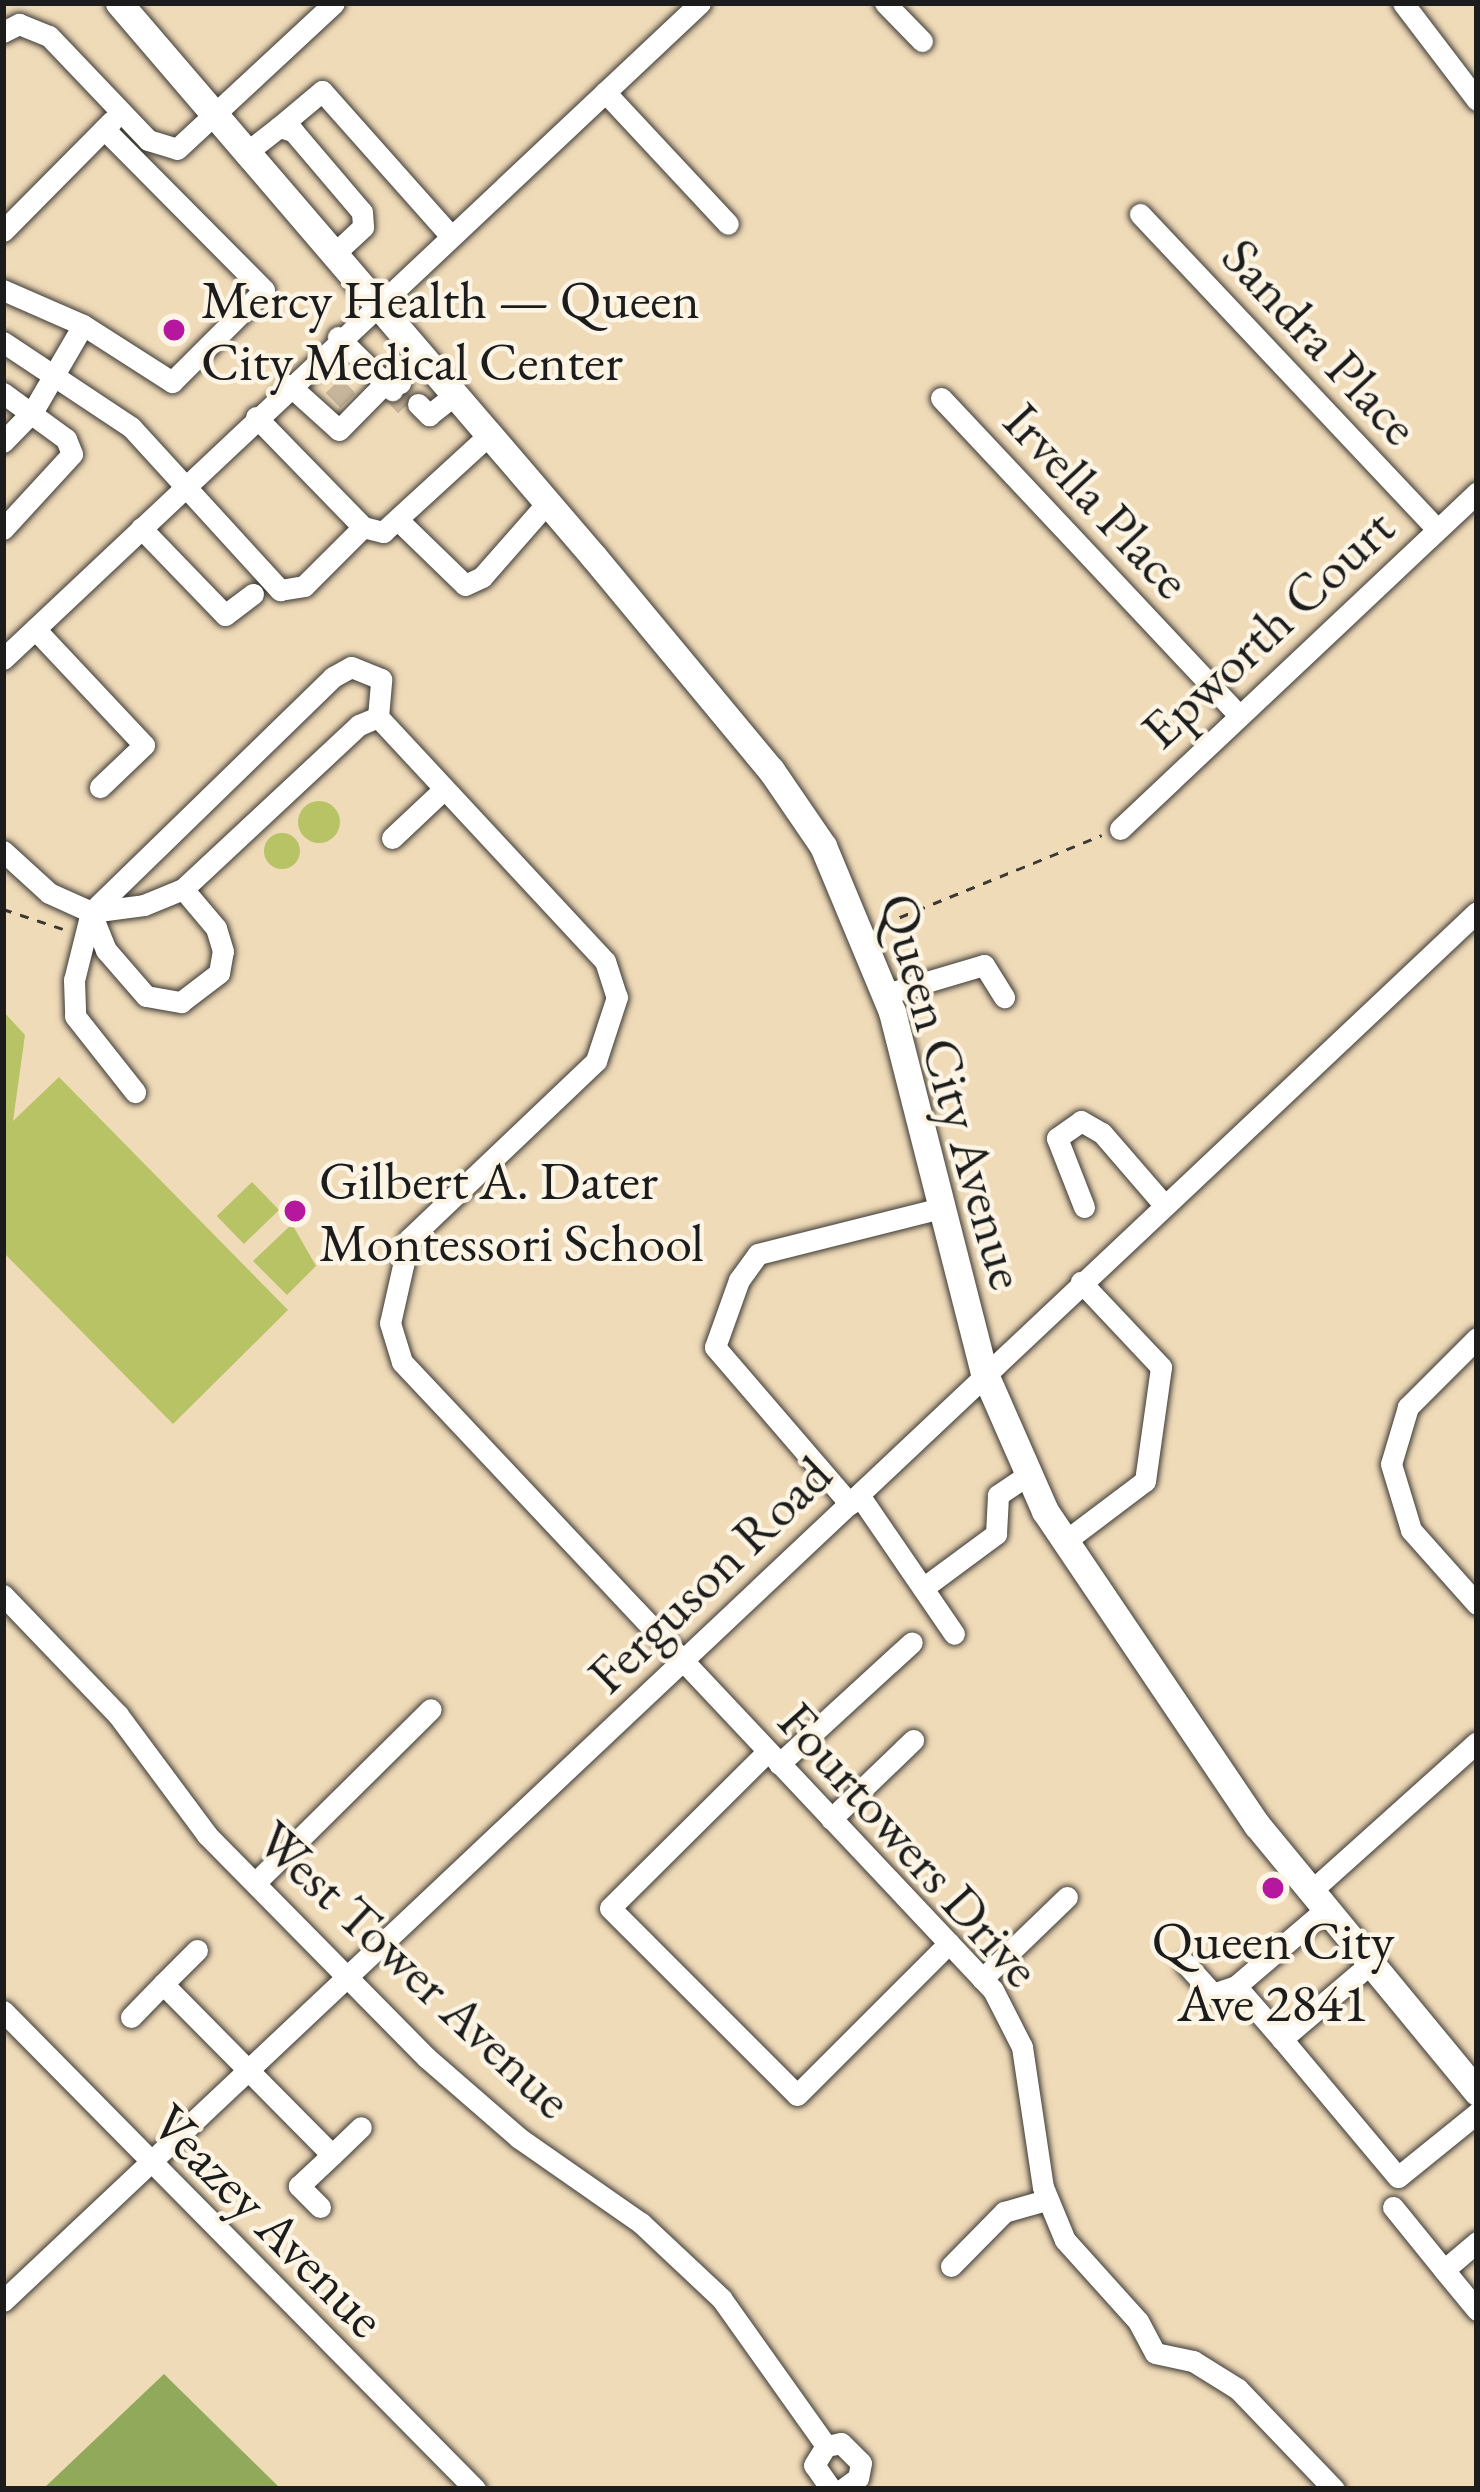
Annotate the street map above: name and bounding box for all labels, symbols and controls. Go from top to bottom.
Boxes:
street label: Sandra Place [1209,224,1433,458]
place label: Mercy Health — Queen City Medical Center [201,267,700,394]
marker: Mercy Health — Queen City Medical Center [158,314,190,346]
street label: Irvella Place [991,389,1205,611]
street label: Epworth Court [1127,494,1407,762]
street label: Queen City Avenue [867,886,1041,1296]
place label: Gilbert A. Dater Montessori School [319,1148,704,1274]
marker: Gilbert A. Dater Montessori School [282,1198,308,1224]
street label: Ferguson Road [574,1442,844,1706]
street label: Fourtowers Drive [765,1688,1055,2000]
street label: West Tower Avenue [244,1806,586,2132]
marker: Queen City Ave 2841 [1260,1875,1286,1901]
place label: Queen City Ave 2841 [1152,1908,1394,2034]
street label: Veazey Avenue [139,2090,399,2350]

